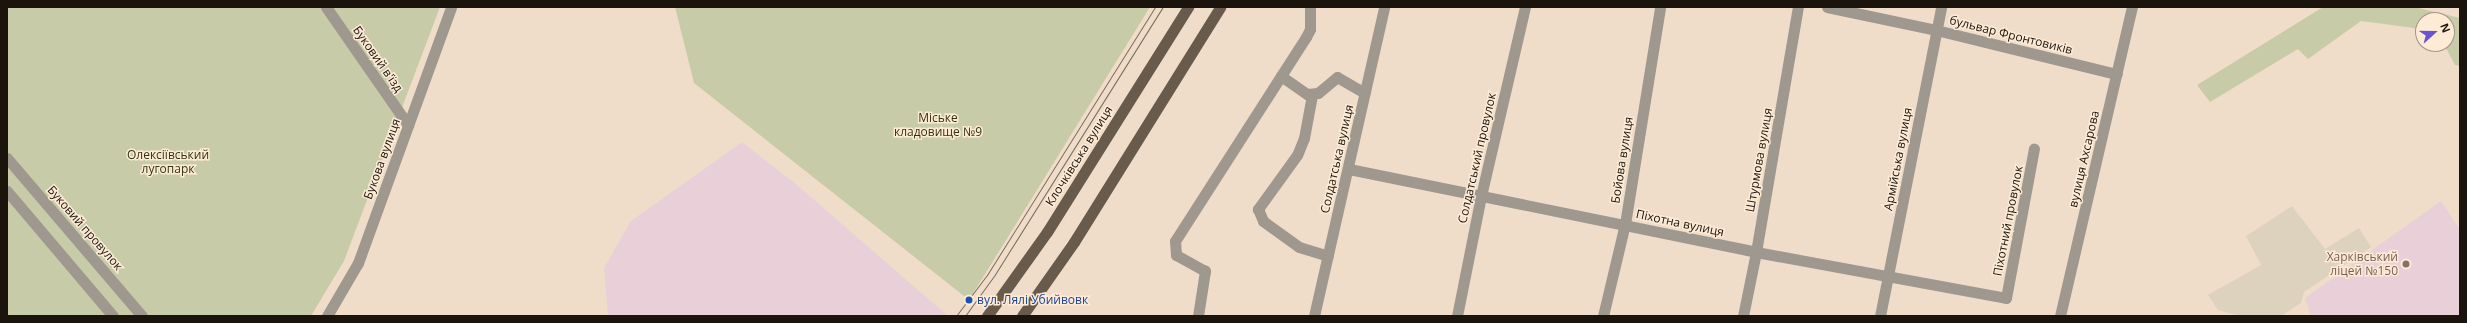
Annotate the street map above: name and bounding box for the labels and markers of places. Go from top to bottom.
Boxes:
place label: Харківський ліцей №150 [2327,250,2398,278]
marker: Харківський ліцей №150 [2401,259,2411,269]
place label: вул. Лялі Убийвовк [977,293,1088,307]
marker: вул. Лялі Убийвовк [964,295,974,305]

